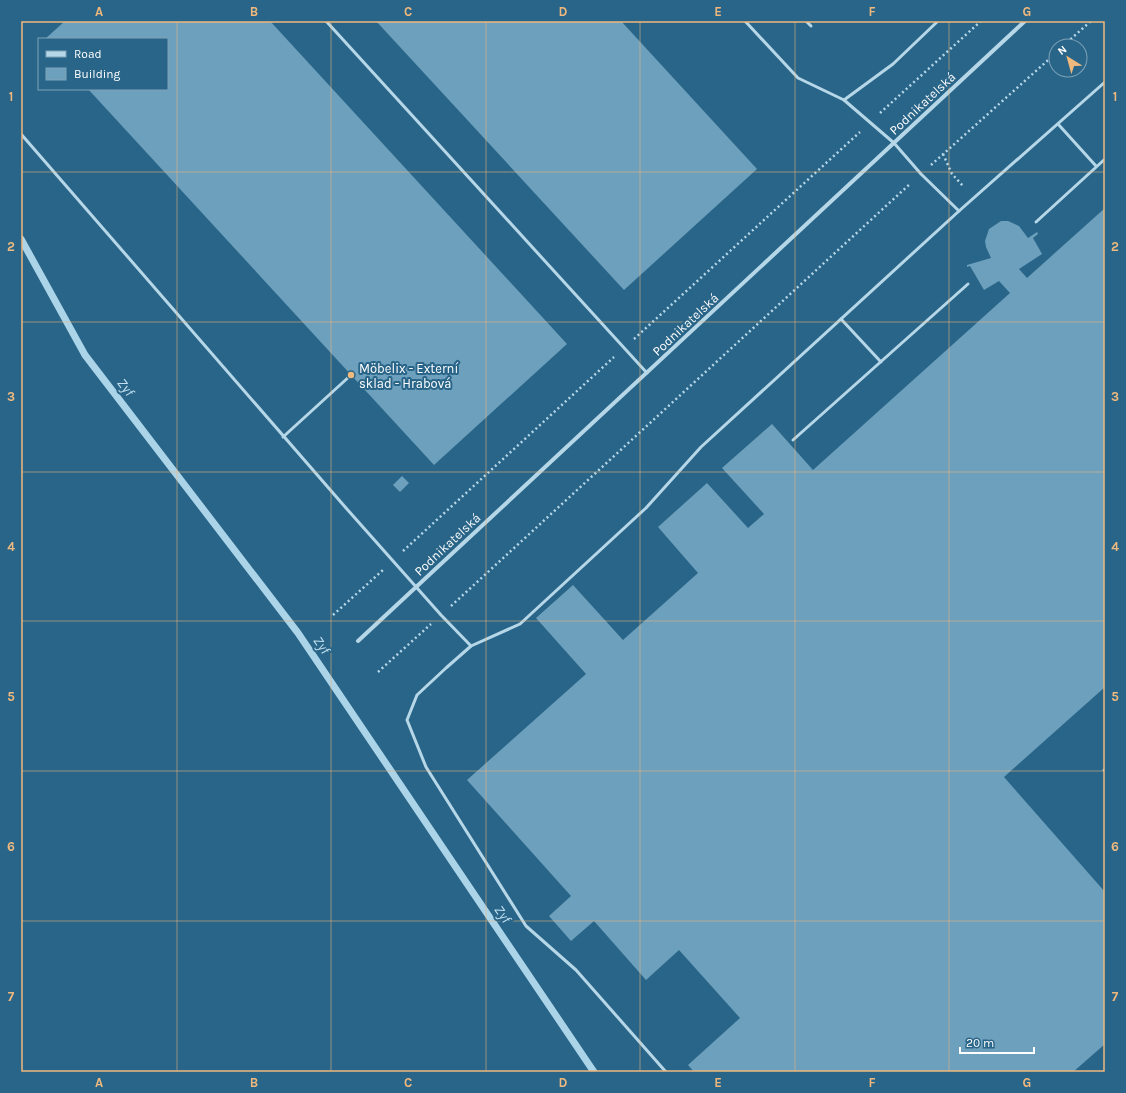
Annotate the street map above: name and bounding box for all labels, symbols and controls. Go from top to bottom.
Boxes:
text: A [95,4,103,19]
text: B [250,4,258,19]
text: C [404,4,412,19]
text: D [559,4,568,19]
text: E [714,4,722,19]
text: F [868,4,876,19]
text: G [1023,4,1031,19]
legend [38,38,168,90]
north arrow [1048,38,1088,78]
text: N [1055,43,1069,58]
text: Road [74,47,102,61]
text: Building [74,67,121,81]
street label: Podnikatelská [886,69,958,138]
text: 1 [9,89,13,104]
text: 1 [1113,89,1117,104]
text: 2 [7,239,15,254]
text: 2 [1111,239,1119,254]
street label: Podnikatelská [649,290,721,359]
place label: Möbelix - Externí sklad - Hrabová [359,361,458,391]
marker: Möbelix - Externí sklad - Hrabová [346,370,356,380]
water label: Zyf [113,375,139,401]
text: 3 [7,389,15,404]
text: 3 [1111,389,1119,404]
street label: Podnikatelská [411,510,483,579]
text: 4 [7,539,15,554]
text: 4 [1111,539,1119,554]
water label: Zyf [310,633,335,659]
text: 5 [7,689,15,704]
text: 5 [1111,689,1119,704]
text: 6 [7,839,15,854]
text: 6 [1111,839,1119,854]
water label: Zyf [491,902,516,928]
text: 7 [8,989,15,1004]
text: 7 [1112,989,1119,1004]
scale bar [960,1029,1034,1055]
text: 20 m [966,1036,994,1050]
text: A [95,1075,103,1090]
text: B [250,1075,258,1090]
text: C [404,1075,412,1090]
text: D [559,1075,568,1090]
text: E [714,1075,722,1090]
text: F [868,1075,876,1090]
text: G [1023,1075,1031,1090]

